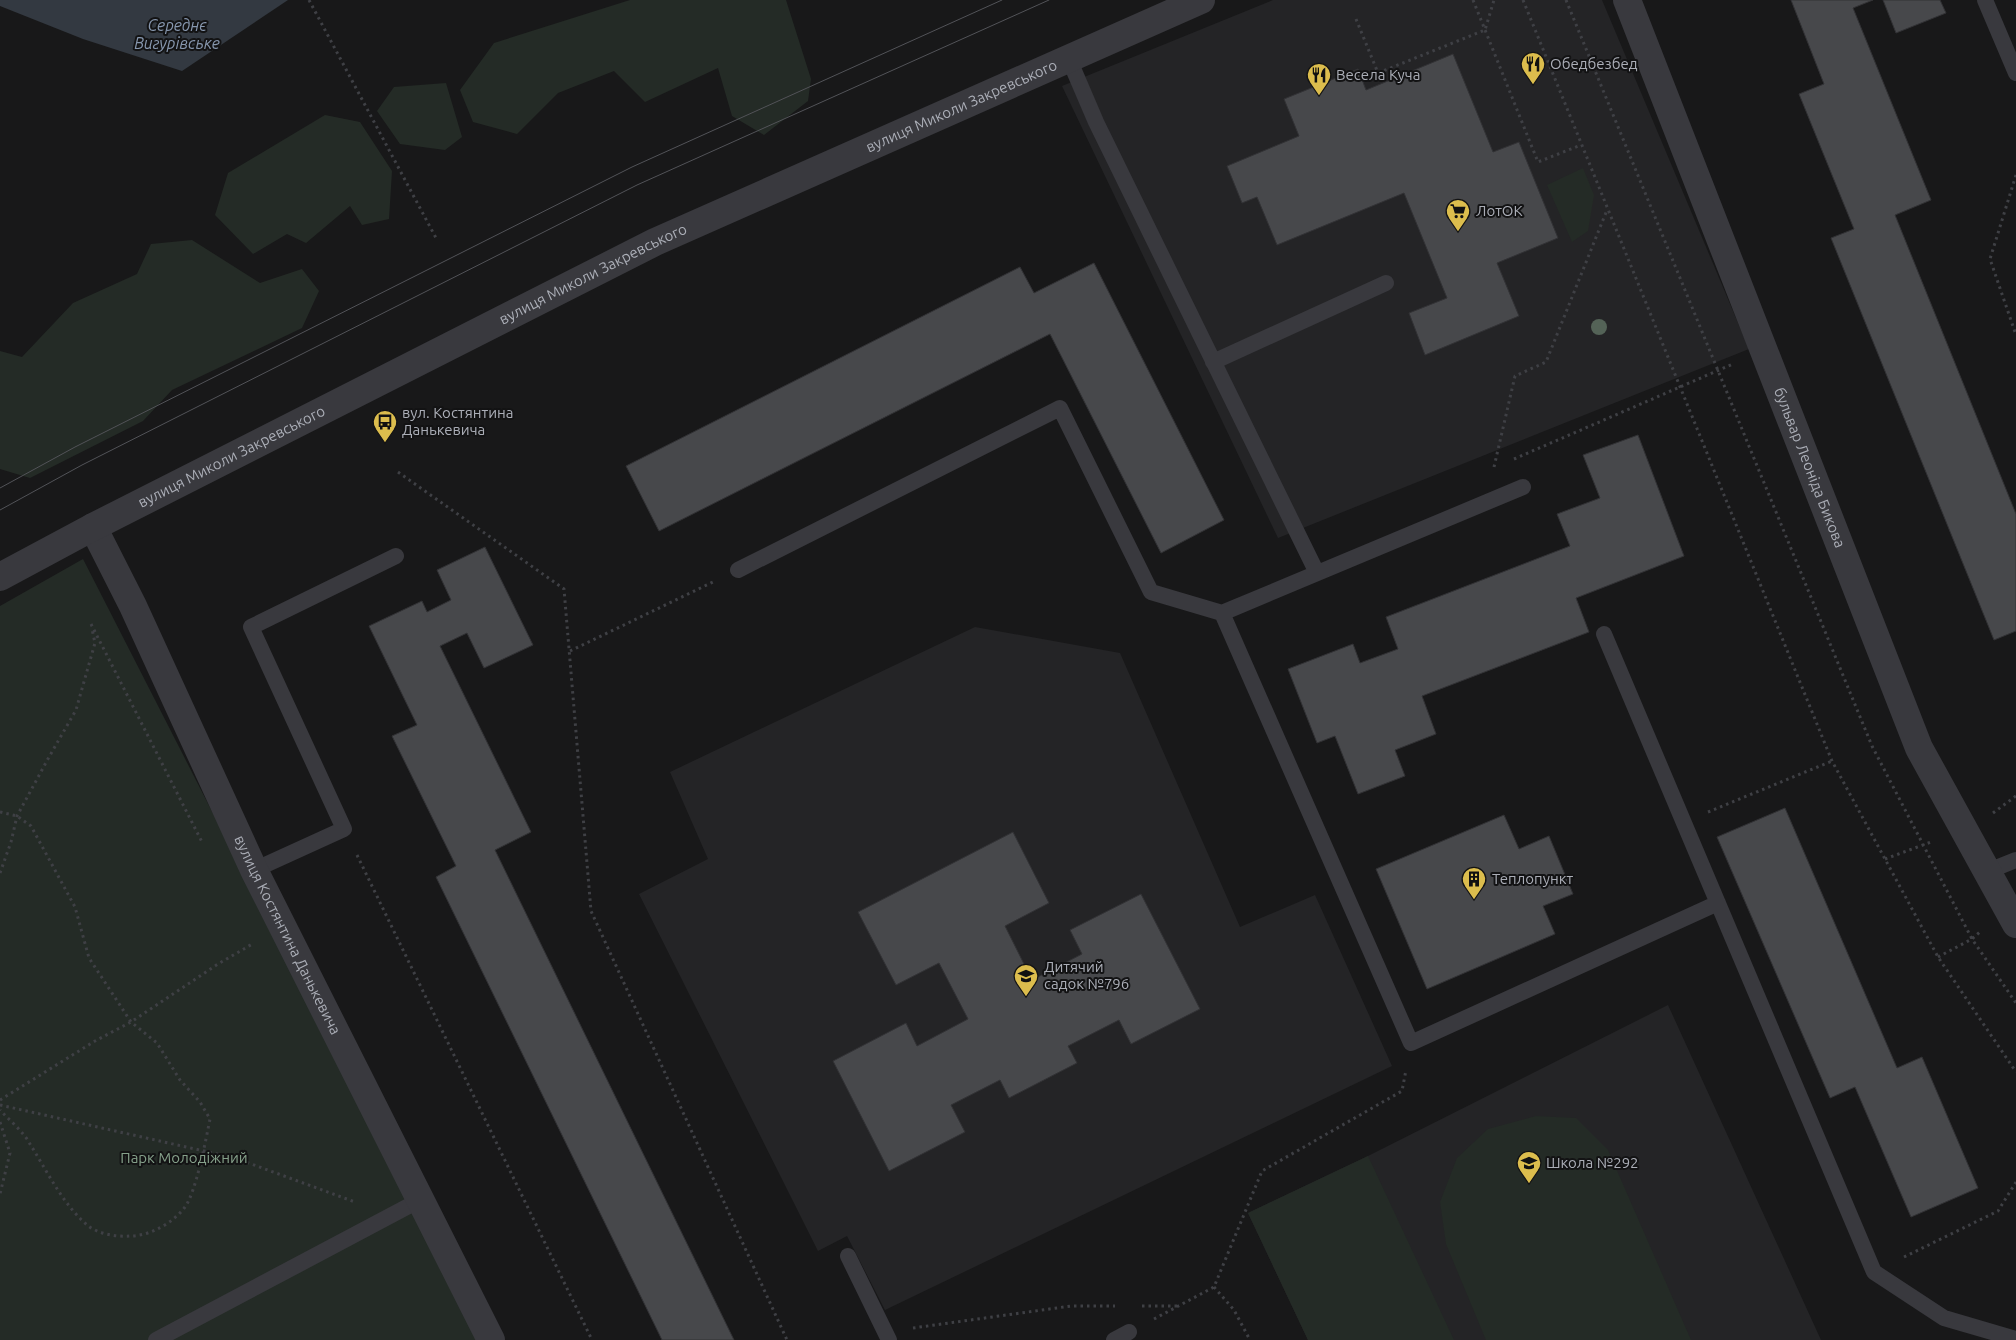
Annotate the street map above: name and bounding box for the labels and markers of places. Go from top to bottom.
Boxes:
restaurant icon: Обедбезбед [1520,51,1546,85]
place label: Обедбезбед [1550,55,1638,72]
restaurant icon: Весела Куча [1306,62,1332,96]
place label: Весела Куча [1336,66,1420,83]
supermarket icon: ЛотОК [1445,198,1471,232]
place label: ЛотОК [1476,202,1523,219]
place label: вул. Костянтина Данькевича [402,404,514,438]
bus stop icon: вул. Костянтина Данькевича [372,409,398,443]
building icon: Теплопункт [1461,866,1487,900]
place label: Теплопункт [1492,870,1573,887]
place label: Дитячий садок №796 [1044,958,1129,992]
school or university icon: Дитячий садок №796 [1013,963,1039,997]
school or university icon: Школа №292 [1516,1150,1542,1184]
place label: Школа №292 [1546,1154,1639,1171]

